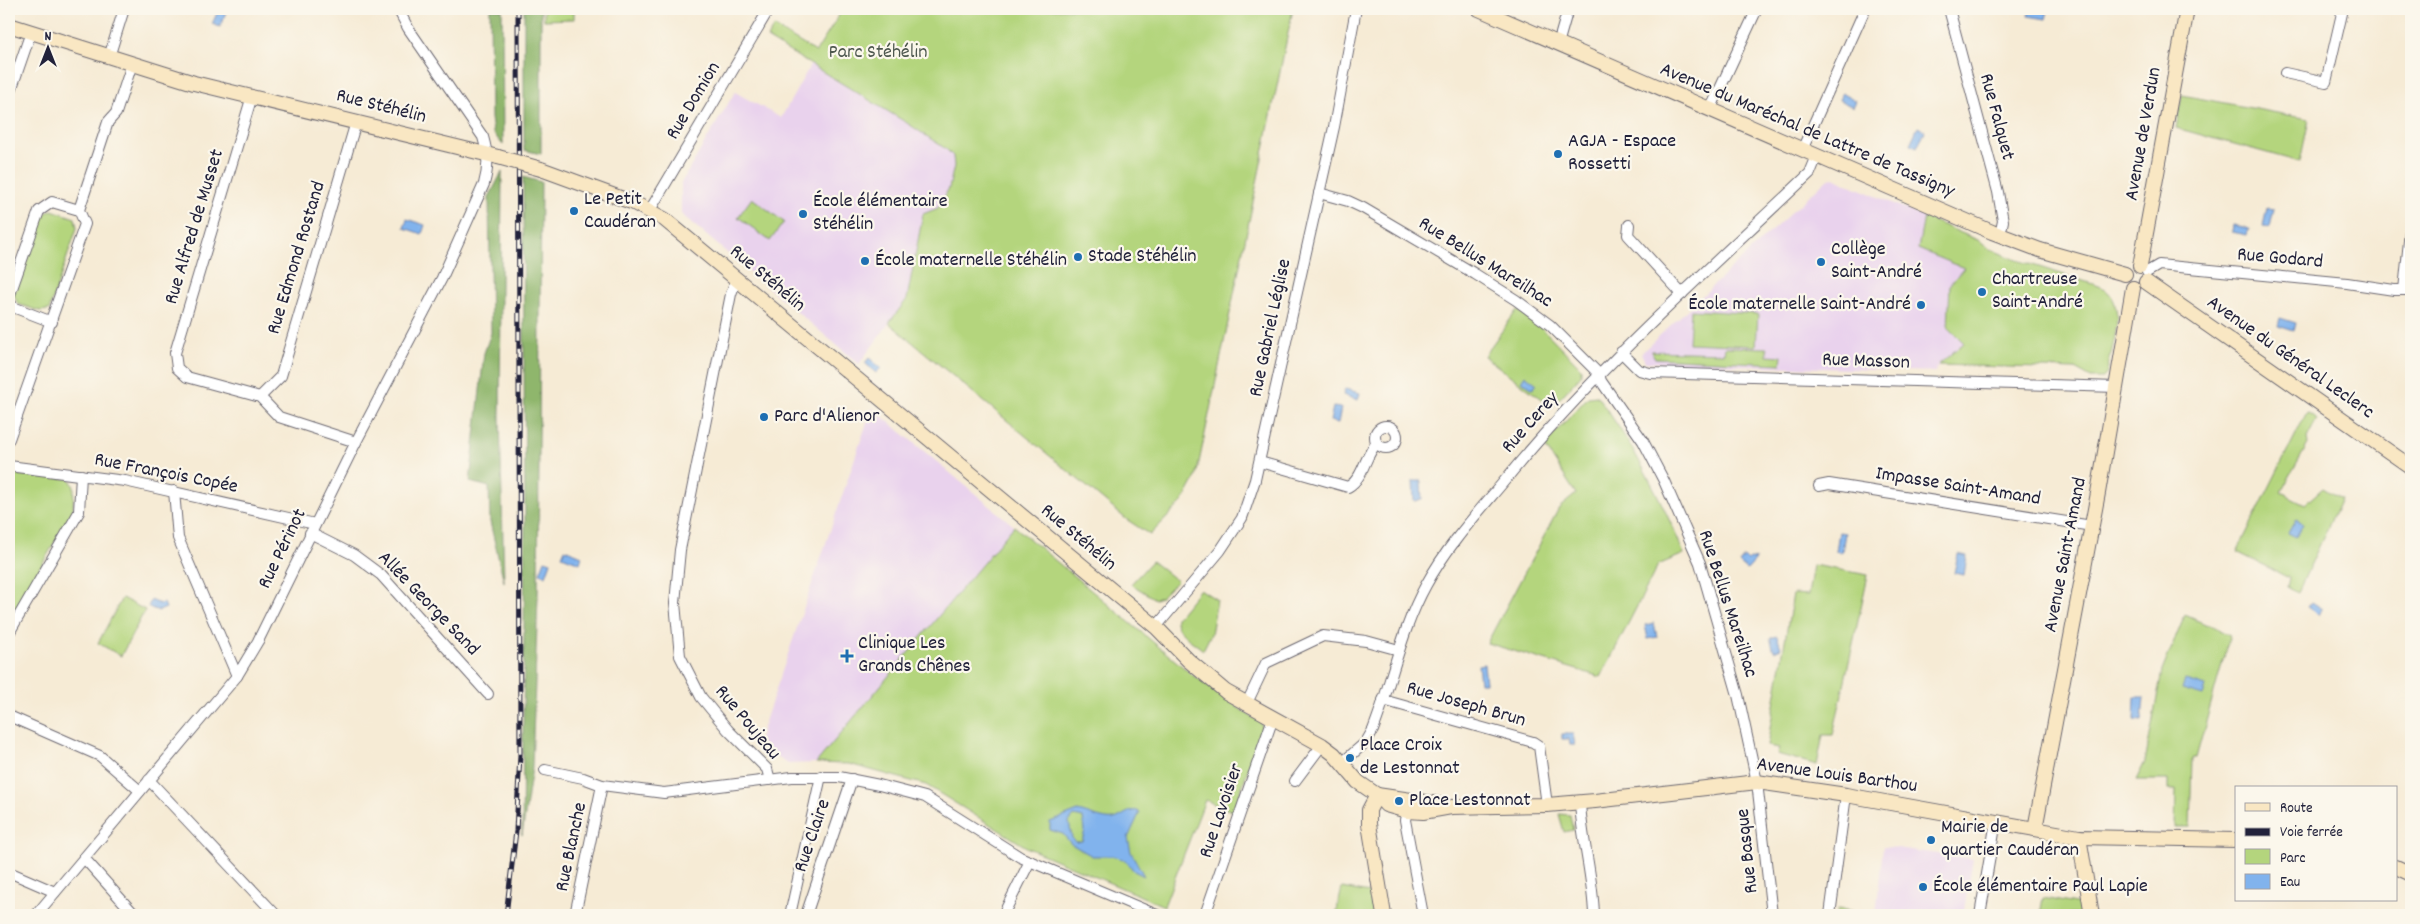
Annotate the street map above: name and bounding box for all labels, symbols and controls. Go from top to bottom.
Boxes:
north arrow [22,22,72,72]
text: N [45,27,52,47]
park label: Parc Stéhélin [829,39,927,67]
street label: Avenue du Maréchal de Lattre de Tassigny [1655,56,1959,206]
street label: Rue Domion [660,57,728,145]
street label: Avenue de Verdun [2118,65,2170,203]
street label: Rue Falquet [1971,71,2021,163]
street label: Rue Stéhélin [333,82,429,132]
place label: AGJA - Espace Rossetti [1568,128,1676,179]
street label: Rue Alfred de Musset [158,146,232,308]
marker: AGJA - Espace Rossetti [1552,148,1564,160]
street label: Rue Edmond Rostand [260,178,334,338]
place label: Le Petit Caudéran [584,186,656,237]
place label: École élémentaire Stéhélin [813,188,948,239]
marker: Le Petit Caudéran [568,205,580,217]
marker: École élémentaire Stéhélin [797,208,809,220]
street label: Rue Bellus Mareilhac [1413,210,1557,316]
place label: Collège Saint-André [1831,236,1922,287]
street label: Rue Stéhélin [723,239,811,319]
street label: Rue Godard [2236,241,2324,277]
place label: Stade Stéhélin [1088,243,1197,271]
place label: École maternelle Stéhélin [875,247,1067,275]
marker: Stade Stéhélin [1072,251,1084,263]
marker: École maternelle Stéhélin [859,255,871,267]
street label: Rue Gabriel Léglise [1243,256,1299,400]
marker: Collège Saint-André [1815,256,1827,268]
place label: Chartreuse Saint-André [1992,266,2083,317]
marker: Chartreuse Saint-André [1976,286,1988,298]
street label: Avenue du Général Leclerc [2201,290,2379,426]
place label: École maternelle Saint-André [1688,291,1911,319]
marker: École maternelle Saint-André [1915,299,1927,311]
street label: Rue Masson [1822,346,1910,378]
street label: Rue Cerey [1496,385,1567,460]
place label: Parc d'Alienor [774,403,880,431]
marker: Parc d'Alienor [758,411,770,423]
street label: Rue François Copée [92,446,240,502]
street label: Impasse Saint-Amand [1873,460,2043,514]
street label: Avenue Saint-Amand [2037,475,2095,635]
street label: Rue Stéhélin [1034,498,1122,578]
street label: Rue Périnot [252,504,314,594]
street label: Rue Bellus Mareilhac [1690,527,1764,681]
street label: Allée George Sand [370,545,486,663]
place label: Clinique Les Grands Chênes [858,630,971,681]
marker: Clinique Les Grands Chênes [840,649,854,663]
street label: Rue Joseph Brun [1403,675,1529,735]
street label: Rue Poujeau [707,679,787,767]
place label: Place Croix de Lestonnat [1360,732,1460,783]
street label: Avenue Louis Barthou [1755,751,1919,801]
marker: Place Croix de Lestonnat [1344,752,1356,764]
street label: Rue Lavoisier [1193,759,1251,862]
legend [2235,786,2398,902]
place label: Place Lestonnat [1409,787,1531,815]
street label: Rue Claire [787,795,839,876]
marker: Place Lestonnat [1393,795,1405,807]
text: Route [2280,798,2313,820]
street label: Rue Blanche [549,800,595,894]
street label: Rue Basque [1730,807,1766,895]
place label: Mairie de quartier Caudéran [1941,814,2079,865]
text: Voie ferrée [2280,822,2343,844]
marker: Mairie de quartier Caudéran [1925,834,1937,846]
text: Parc [2280,848,2305,870]
text: Eau [2280,872,2300,894]
place label: École élémentaire Paul Lapie [1933,873,2148,901]
marker: École élémentaire Paul Lapie [1917,881,1929,893]

